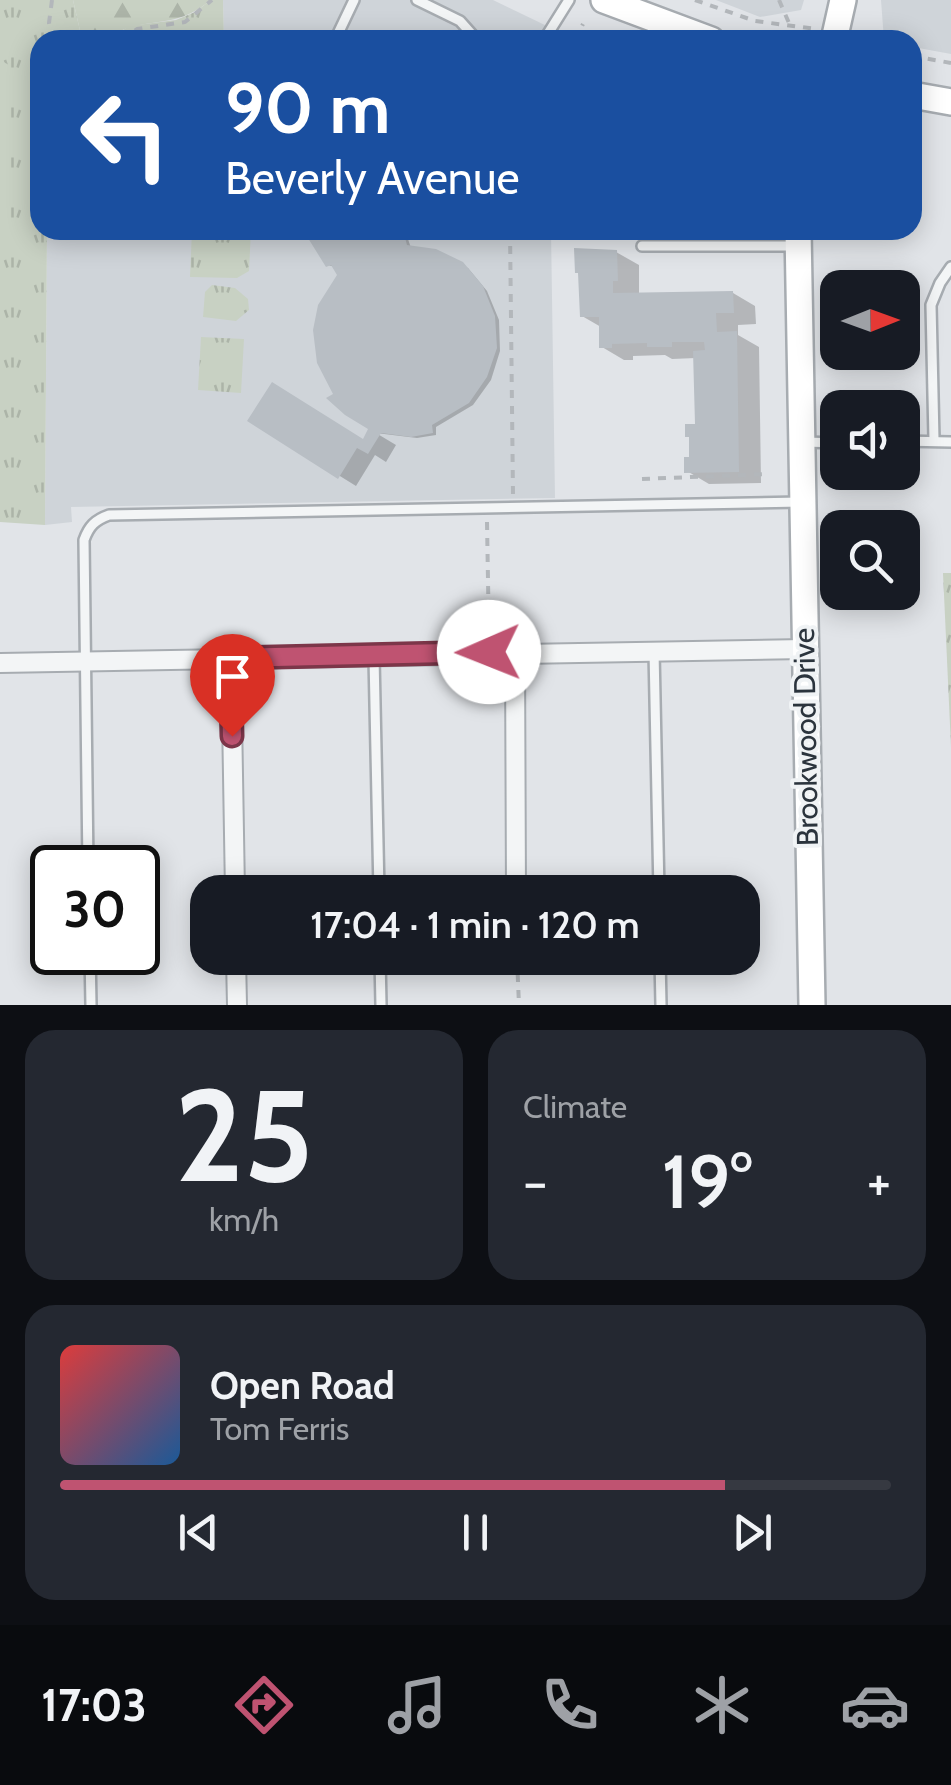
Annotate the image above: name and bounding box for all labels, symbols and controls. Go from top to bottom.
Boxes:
text: 90 m [225,65,390,151]
icon: left [60,70,190,200]
text: Beverly Avenue [225,151,520,205]
north arrow [820,270,920,370]
map controls [820,270,920,610]
button: sound [820,390,920,490]
button: search [820,510,920,610]
position arrow [437,600,541,704]
street label: Brookwood Drive [785,627,826,847]
pin [190,634,275,737]
icon: arrive [205,649,260,704]
speed limit sign: 30 [30,845,160,975]
text: 17:04 · 1 min · 120 m [310,901,640,948]
text: 25 [175,1056,313,1214]
text: Climate [523,1087,627,1126]
text: 19° [662,1136,752,1227]
text: − [523,1148,547,1215]
text: + [867,1148,891,1215]
text: km/h [209,1200,279,1239]
text: Open Road [210,1362,395,1409]
text: Tom Ferris [210,1409,349,1448]
icon: previous [171,1505,226,1560]
icon: pause [448,1505,503,1560]
icon: next [725,1505,780,1560]
icon: directions [229,1670,299,1740]
icon: music [382,1670,452,1740]
icon: phone [535,1670,605,1740]
icon: climate [687,1670,757,1740]
icon: car [840,1670,910,1740]
text: 17:03 [41,1678,147,1732]

